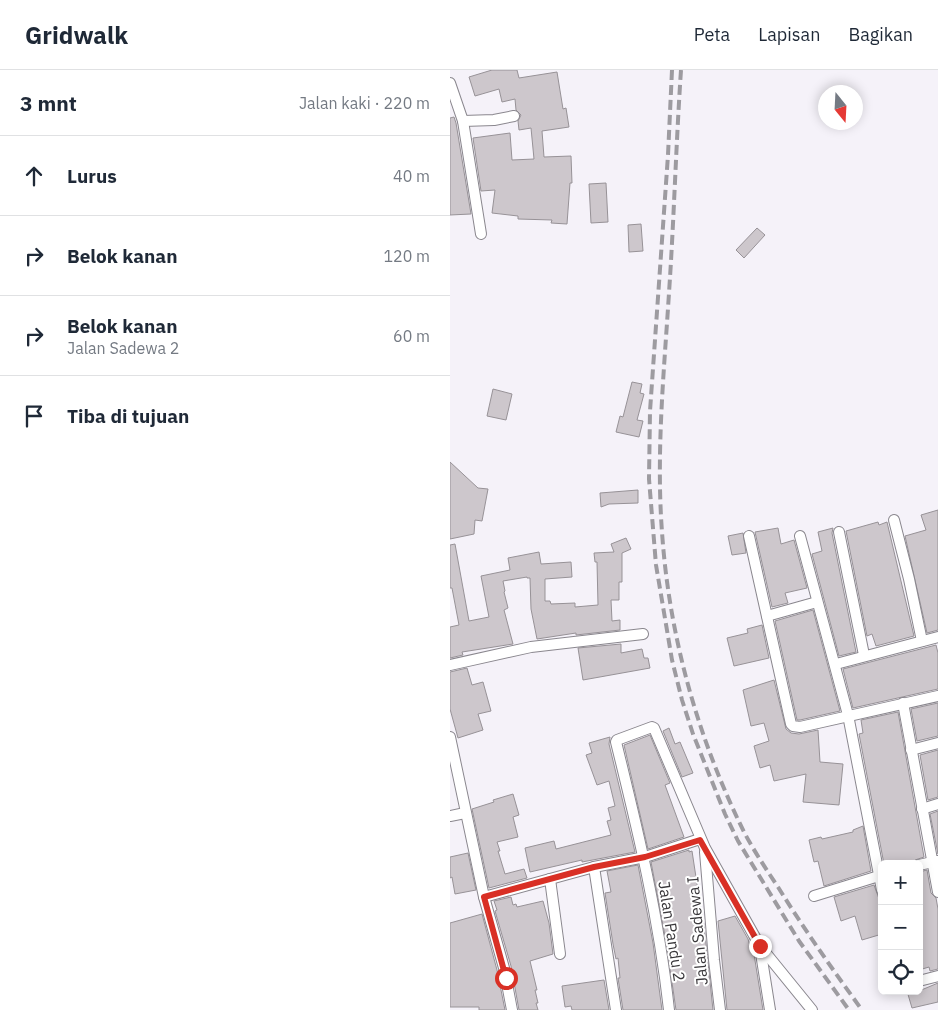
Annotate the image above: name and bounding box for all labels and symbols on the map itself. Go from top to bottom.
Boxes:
north arrow [818,85,863,130]
street label: Jalan Sadewa I [682,876,712,986]
street label: Jalan Pandu 2 [654,879,690,983]
route end [749,935,772,958]
route start [495,967,518,990]

